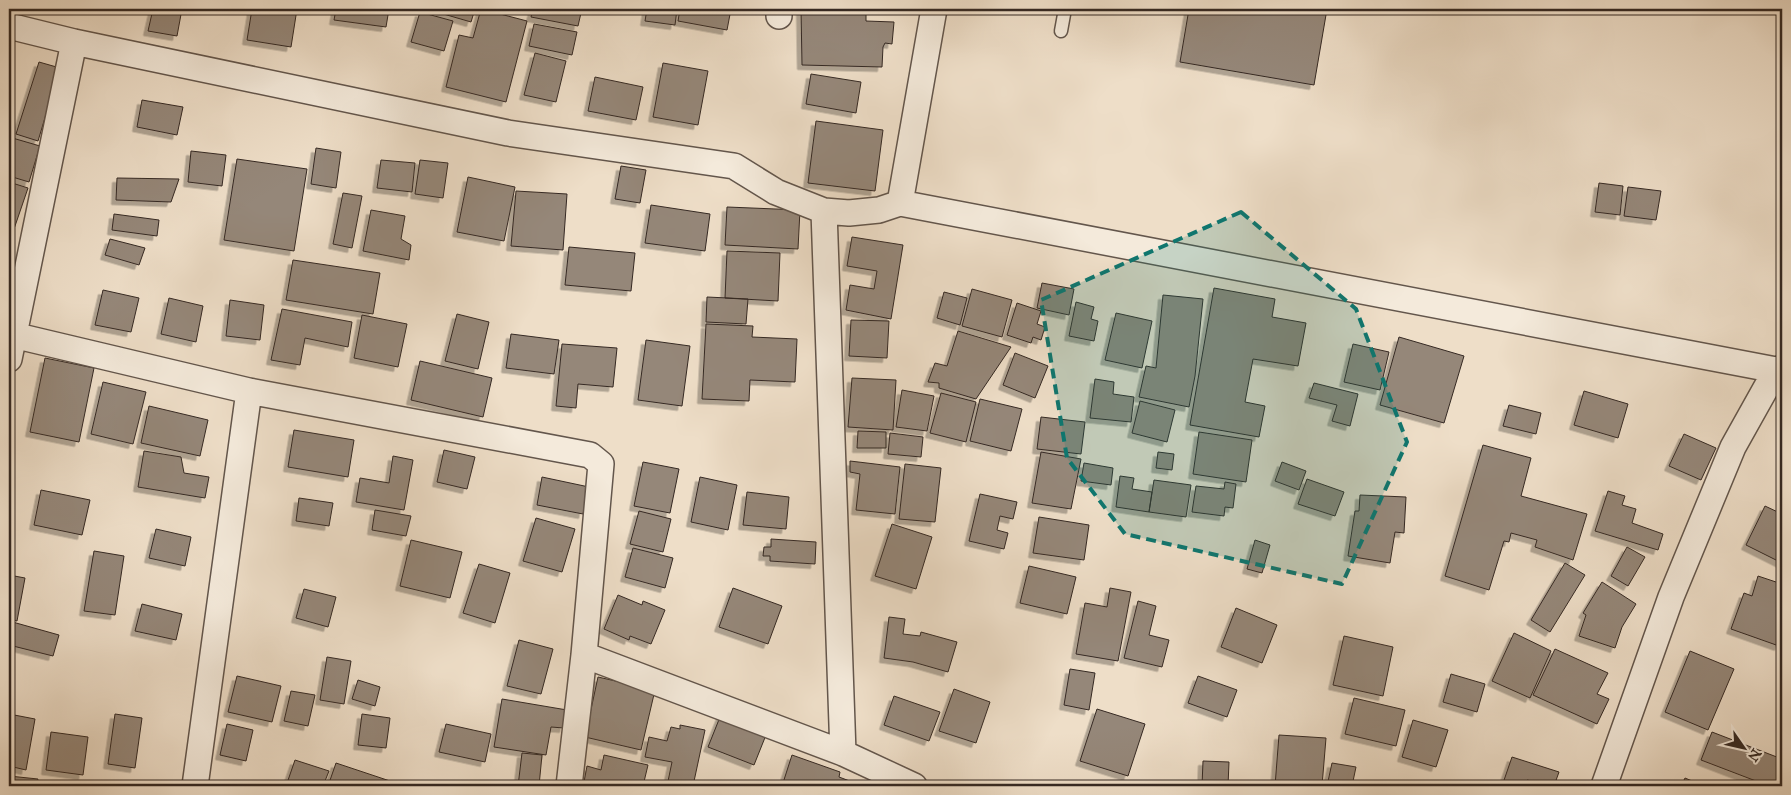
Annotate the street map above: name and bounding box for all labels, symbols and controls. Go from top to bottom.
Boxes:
north arrow [1718,722,1768,772]
text: N [1744,745,1765,765]

